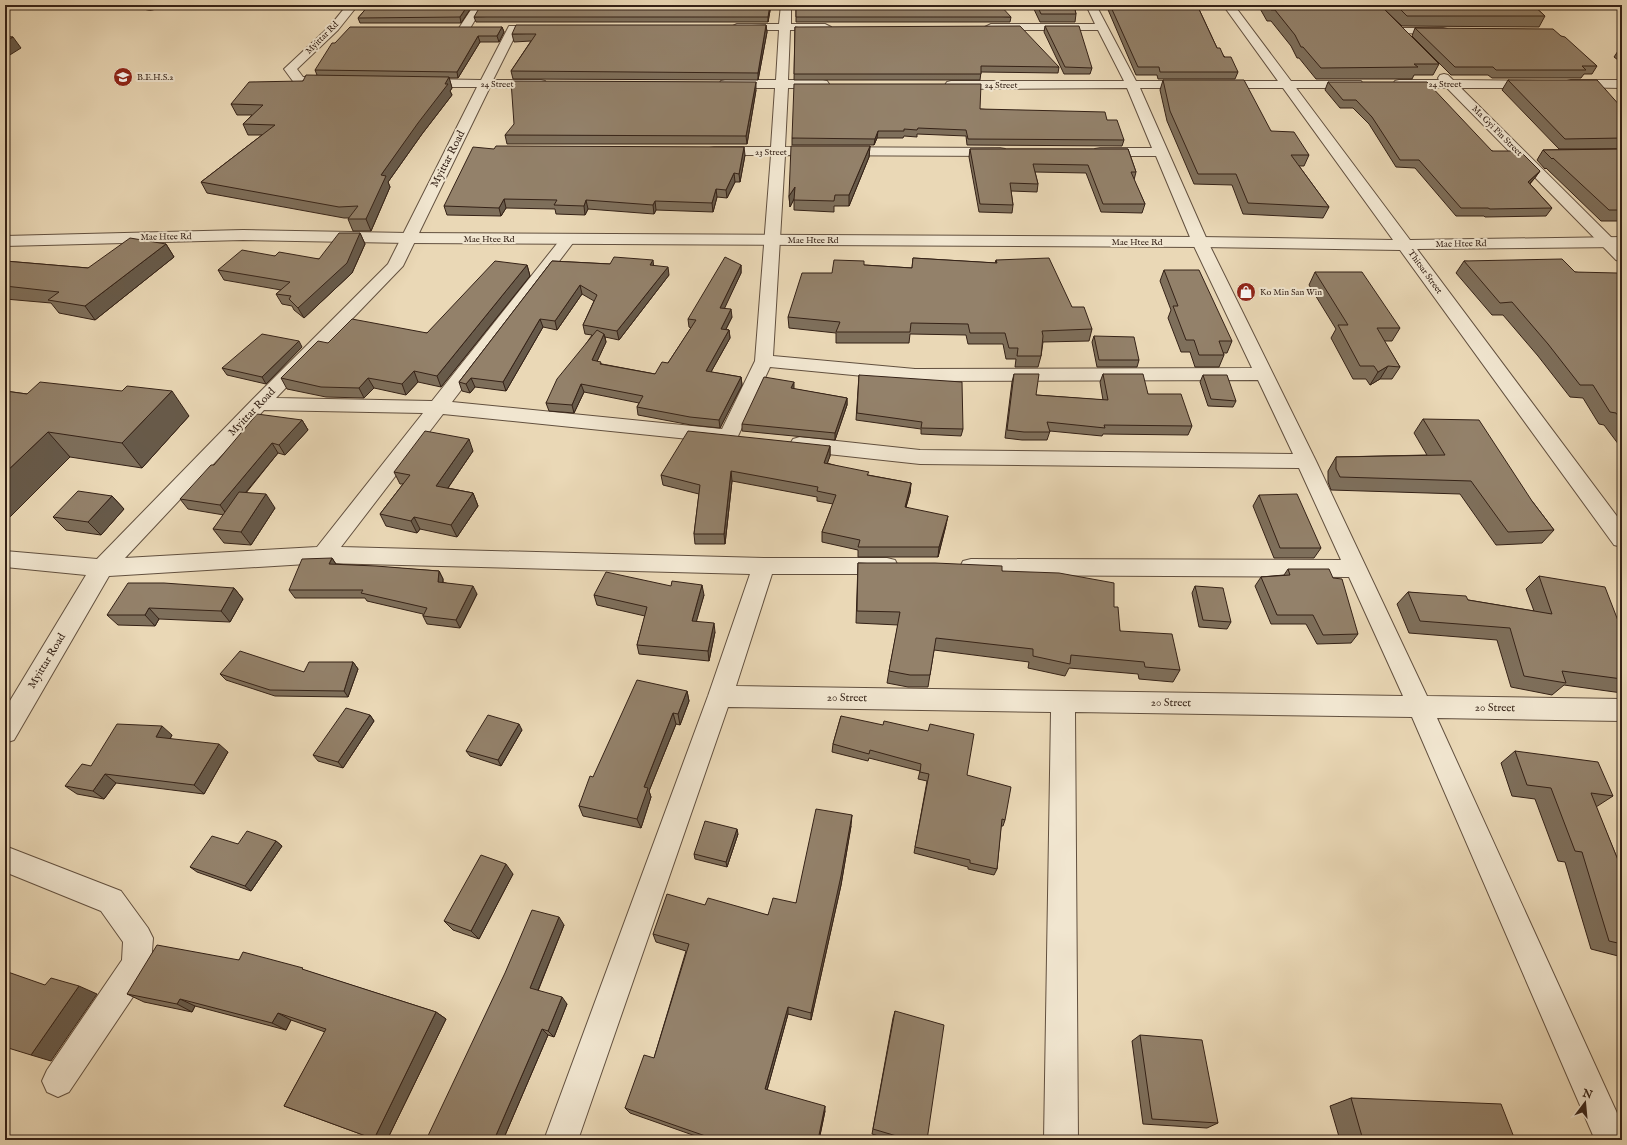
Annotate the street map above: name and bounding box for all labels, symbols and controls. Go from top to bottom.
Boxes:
street label: Myittar Rd [303,19,341,57]
school or university icon: B.E.H.S.2 [112,66,134,88]
place label: B.E.H.S.2 [137,72,173,83]
street label: 24 Street [481,79,513,90]
street label: 24 Street [1429,79,1461,90]
street label: 24 Street [985,80,1017,91]
street label: Ma Gyi Pin Street [1469,103,1525,159]
street label: Myittar Road [428,128,468,190]
street label: 23 Street [755,147,787,158]
street label: Mae Htee Rd [140,231,192,243]
street label: Mae Htee Rd [463,234,515,245]
street label: Mae Htee Rd [787,235,839,246]
street label: Mae Htee Rd [1111,237,1163,248]
street label: Mae Htee Rd [1435,238,1487,250]
street label: Thitsar Street [1405,248,1445,296]
shop icon: Ko Min San Win [1235,281,1257,303]
place label: Ko Min San Win [1260,287,1322,298]
street label: Myittar Road [225,385,279,439]
street label: Myittar Road [25,631,69,691]
street label: 20 Street [827,691,867,705]
street label: 20 Street [1151,696,1191,710]
street label: 20 Street [1475,701,1515,715]
north arrow [1565,1083,1605,1123]
text: N [1580,1086,1594,1103]

